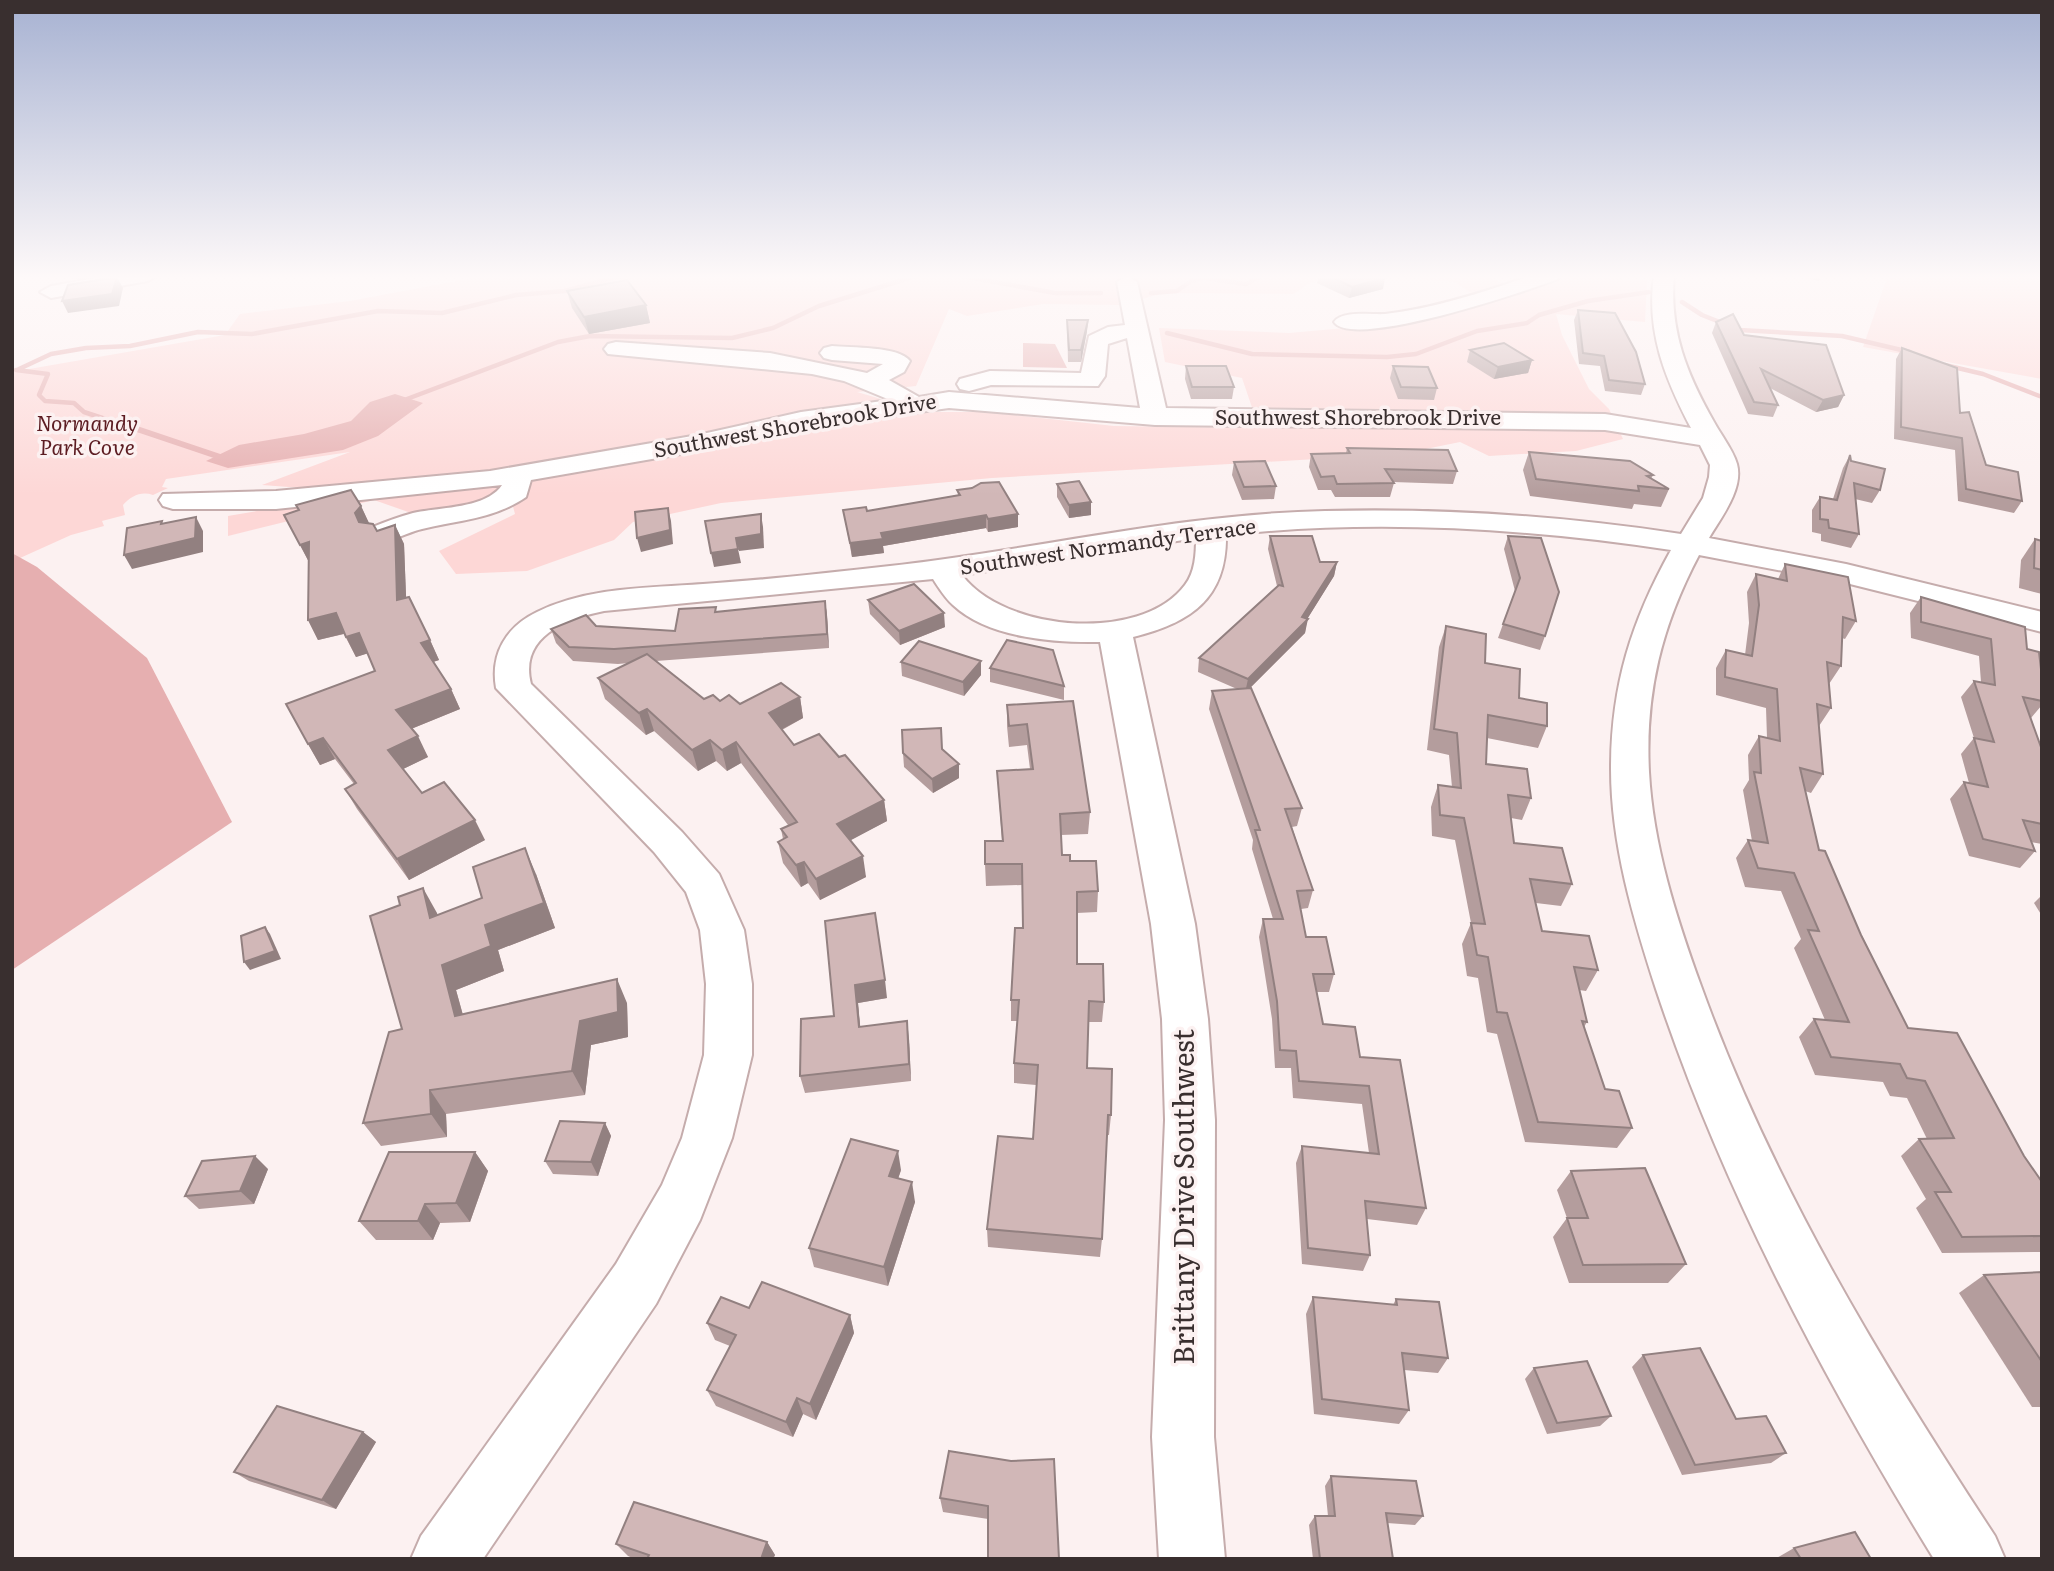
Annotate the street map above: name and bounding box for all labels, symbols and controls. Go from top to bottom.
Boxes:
street label: Southwest Shorebrook Drive [651,383,938,464]
street label: Southwest Shorebrook Drive [1215,400,1501,431]
park label: Normandy Park Cove [36,406,138,461]
street label: Southwest Normandy Terrace [958,508,1258,581]
street label: Brittany Drive Southwest [1161,1029,1203,1365]

